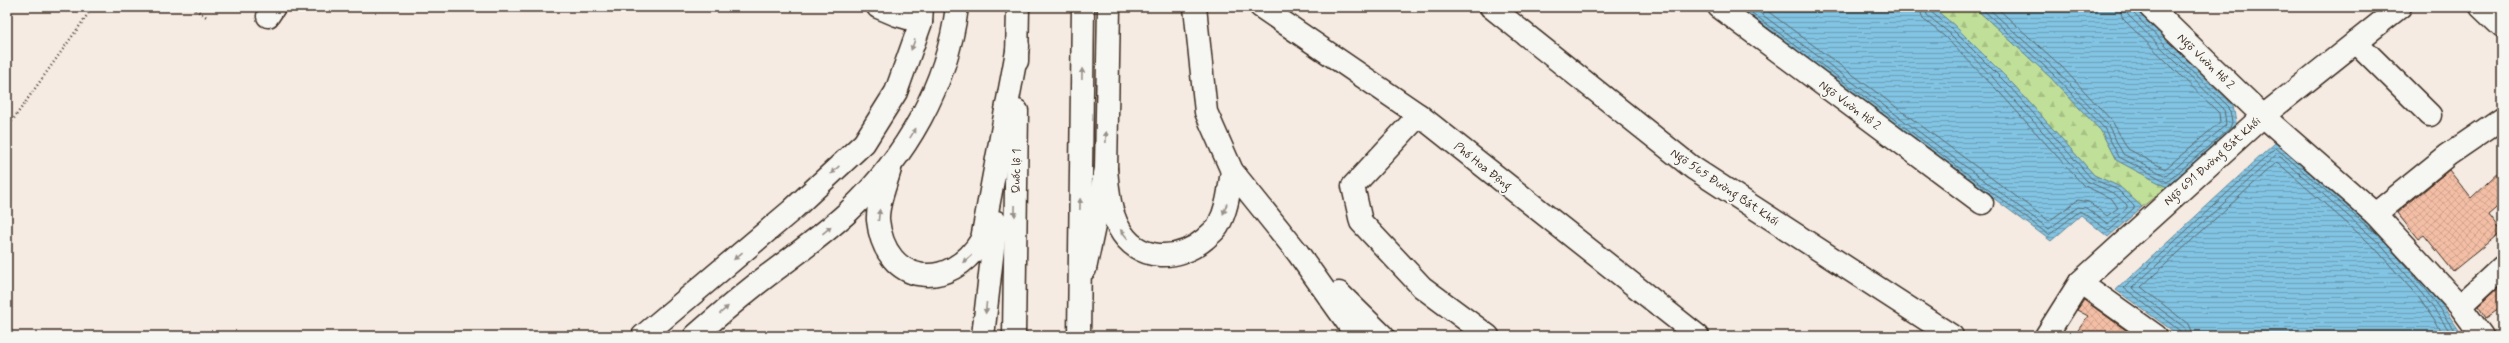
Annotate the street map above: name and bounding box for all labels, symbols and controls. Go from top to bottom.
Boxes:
street label: Ngõ Vườn Hồ 2 [2173,30,2237,94]
one-way arrow [910,39,916,51]
one-way arrow [1079,67,1085,80]
street label: Ngõ Vườn Hồ 2 [1815,77,1884,135]
street label: Ngõ 691 Đường Bát Khối [2161,114,2266,210]
one-way arrow [909,128,917,139]
one-way arrow [1103,131,1110,143]
street label: Phố Hoa Động [1449,139,1515,196]
street label: Ngõ 565 Đường Bát Khối [1666,145,1782,231]
street label: Quốc lộ 1 [1009,149,1025,193]
one-way arrow [830,165,840,175]
one-way arrow [1077,197,1083,210]
one-way arrow [1222,203,1228,215]
one-way arrow [1012,205,1018,218]
one-way arrow [876,209,883,221]
one-way arrow [822,226,831,235]
one-way arrow [1119,229,1128,240]
one-way arrow [733,252,743,261]
one-way arrow [963,254,972,263]
one-way arrow [983,302,989,314]
one-way arrow [720,306,729,315]

